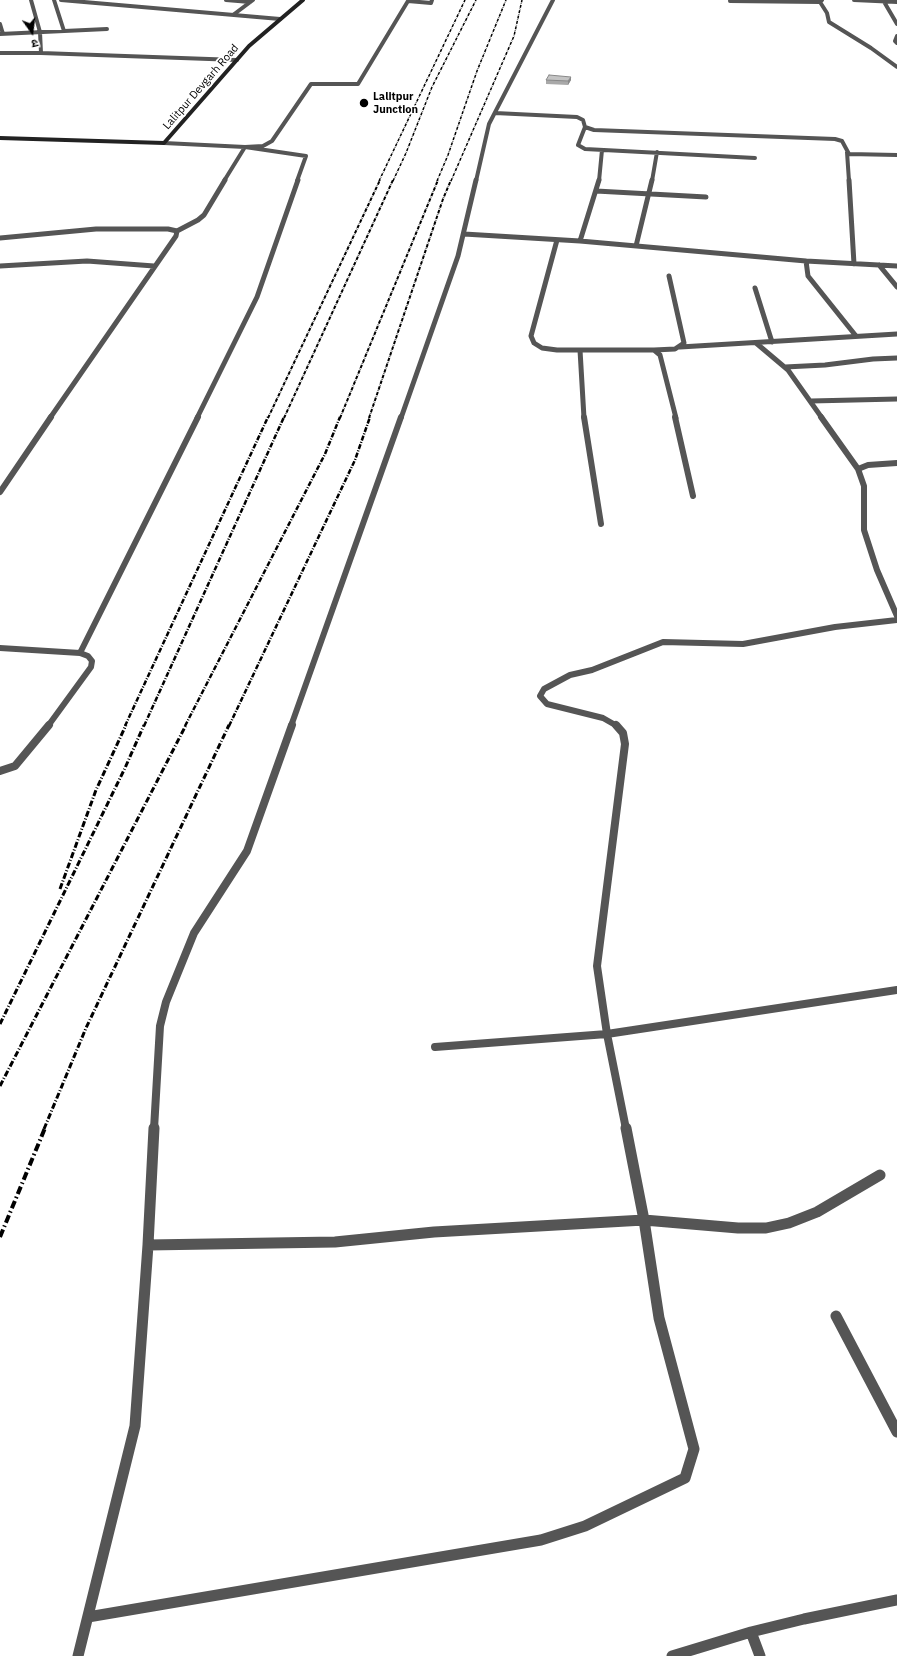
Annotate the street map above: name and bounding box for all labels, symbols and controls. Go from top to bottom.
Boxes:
north arrow [12,12,52,52]
text: उ [30,36,40,51]
street label: Lalitpur Devgarh Road [160,42,242,132]
place label: Lalitpur Junction [373,90,418,116]
marker: Lalitpur Junction [358,97,370,109]

